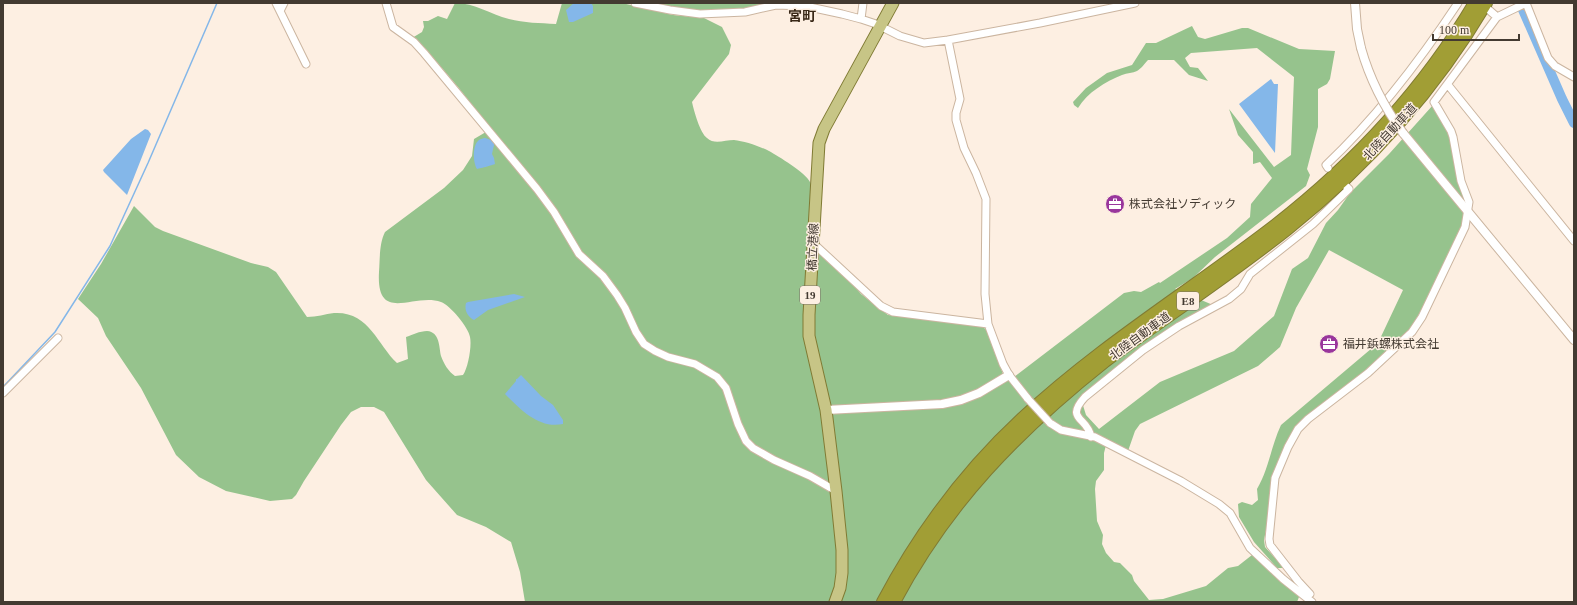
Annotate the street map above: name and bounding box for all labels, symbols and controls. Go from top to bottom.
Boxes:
district label: 宮町 [788,9,816,24]
scale bar [1433,16,1519,42]
text: 100 m [1439,23,1470,37]
street label: 北陸自動車道 [1360,101,1420,163]
office icon: 株式会社ソディック [1104,193,1126,215]
place label: 株式会社ソディック [1129,197,1236,211]
street label: 橋立港線 [805,223,821,271]
road number: 19 [800,286,820,304]
road number: E8 [1177,292,1199,310]
street label: 北陸自動車道 [1107,309,1173,363]
office icon: 福井鋲螺株式会社 [1318,333,1340,355]
place label: 福井鋲螺株式会社 [1343,337,1439,351]

